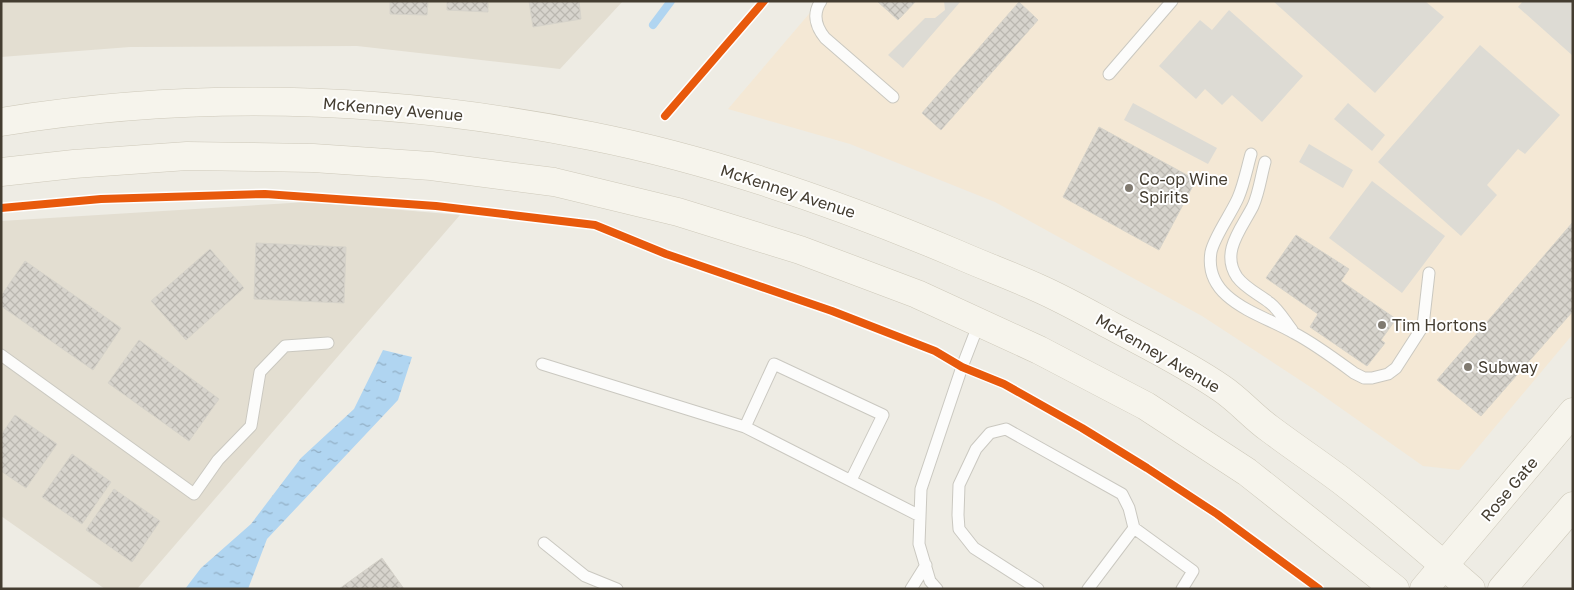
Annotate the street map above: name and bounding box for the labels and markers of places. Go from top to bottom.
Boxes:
place label: Co-op Wine Spirits [1139,169,1228,207]
marker: Co-op Wine Spirits [1123,182,1135,194]
place label: Tim Hortons [1392,315,1487,335]
marker: Tim Hortons [1376,319,1388,331]
place label: Subway [1478,357,1538,377]
marker: Subway [1462,361,1474,373]

